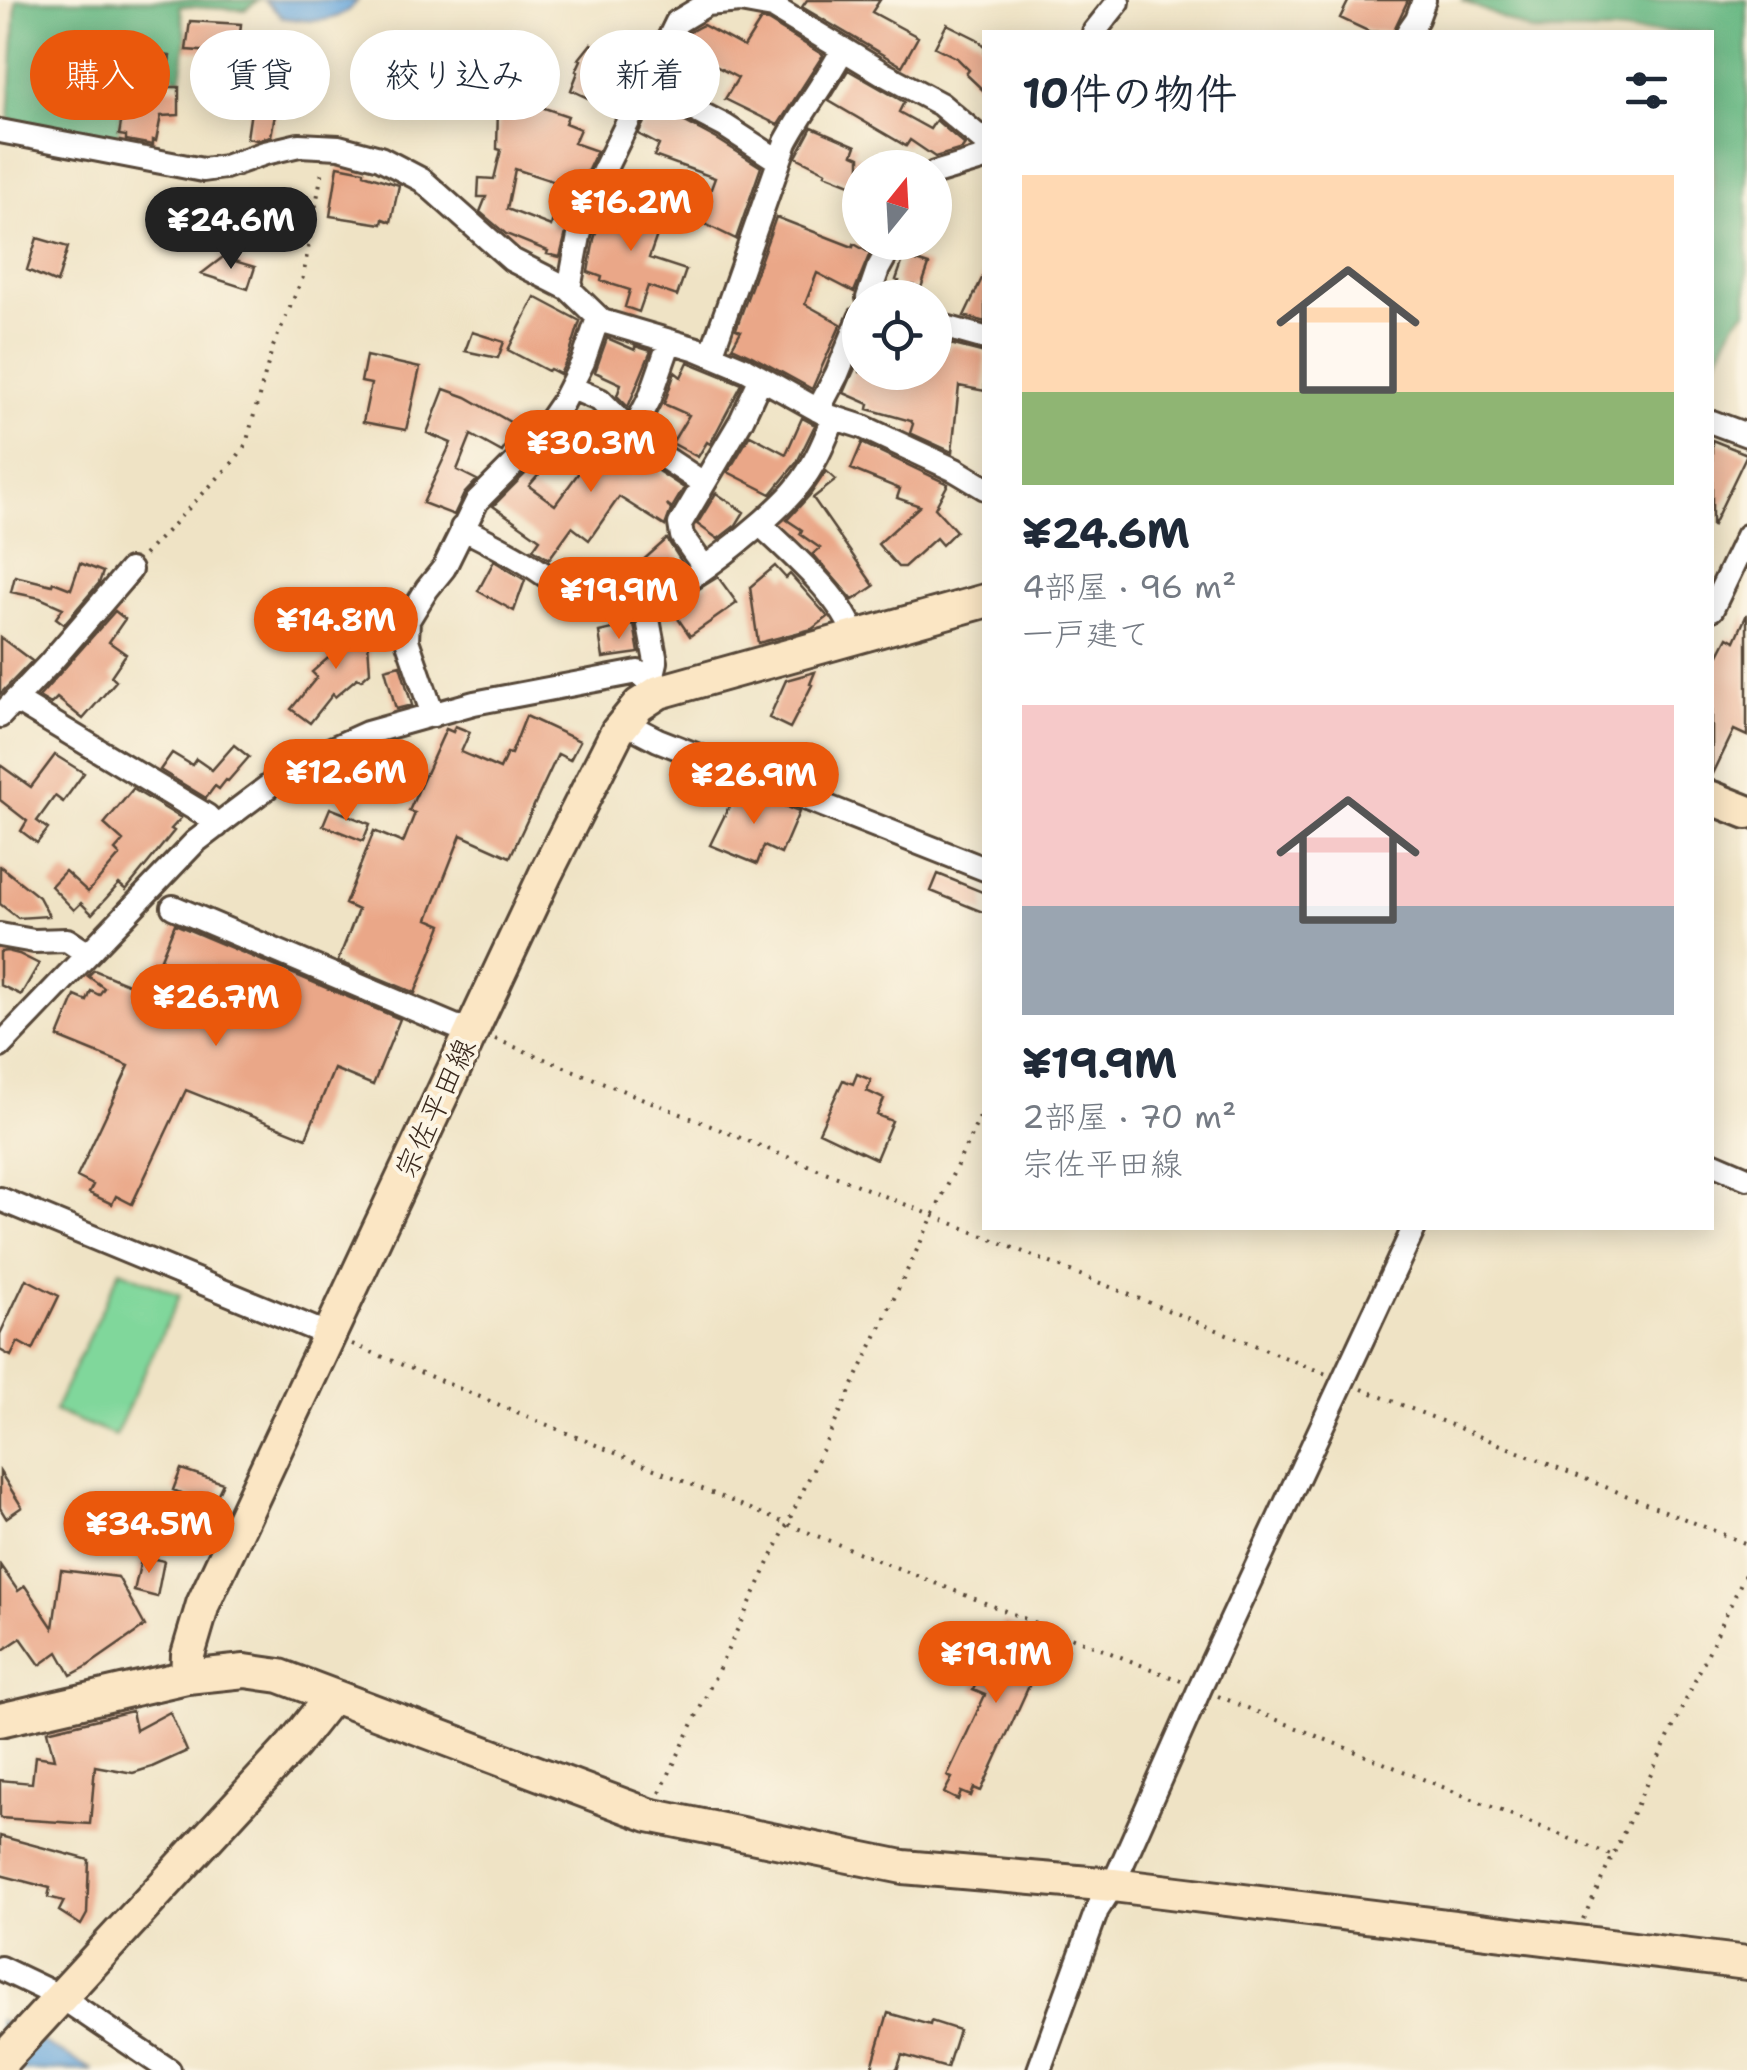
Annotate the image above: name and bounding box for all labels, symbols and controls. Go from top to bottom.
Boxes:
chip: 購入 [30,30,170,120]
chip: 賃貸 [190,30,330,120]
chip: 絞り込み [350,30,560,120]
chip: 新着 [580,30,720,120]
icon: filters [1619,63,1674,118]
text: 10件の物件 [1022,65,1237,121]
north arrow [842,150,952,260]
map controls [842,150,952,390]
pin: ¥16.2M [550,169,712,254]
text: ¥16.2M [570,180,692,223]
pin: ¥24.6M [150,187,312,272]
text: ¥24.6M [167,198,295,241]
icon: home [1258,240,1438,420]
button: locate [842,280,952,390]
pin: ¥30.3M [510,410,672,495]
text: ¥30.3M [527,421,655,464]
text: ¥24.6M [1022,505,1190,561]
pin: ¥19.9M [538,557,700,642]
text: 4部屋 · 96 m² [1022,565,1237,608]
text: ¥19.9M [560,568,678,611]
pin: ¥14.8M [255,587,417,672]
text: ¥14.8M [276,598,396,641]
text: 一戸建て [1022,612,1150,655]
pin: ¥12.6M [265,739,427,824]
pin: ¥26.9M [673,742,835,827]
text: ¥12.6M [285,750,407,793]
text: ¥26.9M [691,753,817,796]
icon: home [1258,770,1438,950]
pin: ¥26.7M [135,964,297,1049]
text: ¥26.7M [153,975,279,1018]
street label: 宗佐平田線 [385,1031,485,1185]
text: ¥19.9M [1022,1035,1177,1091]
text: 2部屋 · 70 m² [1022,1095,1236,1138]
text: 宗佐平田線 [1022,1142,1182,1185]
pin: ¥34.5M [68,1491,230,1576]
text: ¥34.5M [85,1502,213,1545]
pin: ¥19.1M [915,1621,1077,1706]
text: ¥19.1M [940,1632,1052,1675]

